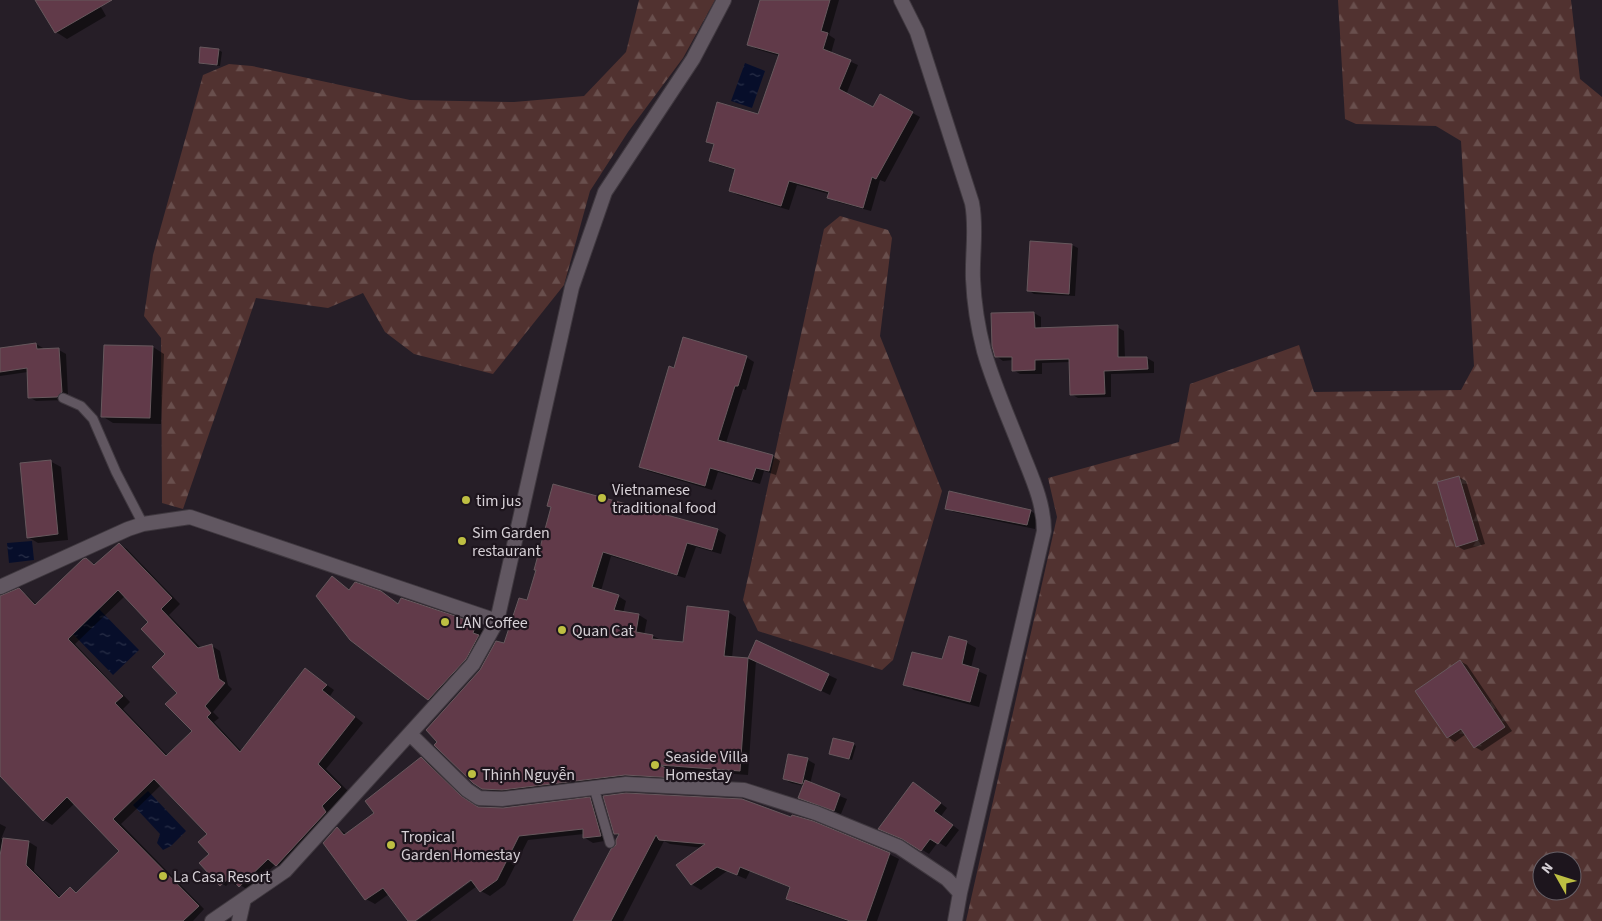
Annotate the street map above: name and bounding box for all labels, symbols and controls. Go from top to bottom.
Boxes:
place label: Vietnamese traditional food [612,479,716,519]
place label: tim jus [476,490,521,512]
marker: Vietnamese traditional food [596,492,608,504]
marker: tim jus [460,494,472,506]
place label: Sim Garden restaurant [472,522,550,562]
marker: Sim Garden restaurant [456,535,468,547]
place label: LAN Coffee [455,612,528,634]
marker: LAN Coffee [439,616,451,628]
place label: Quan Cat [572,620,634,642]
marker: Quan Cat [556,624,568,636]
place label: Seaside Villa Homestay [665,746,748,786]
marker: Seaside Villa Homestay [649,759,661,771]
place label: Thịnh Nguyễn [482,764,575,786]
marker: Thịnh Nguyễn [466,768,478,780]
place label: Tropical Garden Homestay [401,826,521,866]
marker: Tropical Garden Homestay [385,839,397,851]
north arrow [1532,851,1582,901]
text: N [1537,859,1558,878]
place label: La Casa Resort [173,866,271,888]
marker: La Casa Resort [157,870,169,882]

